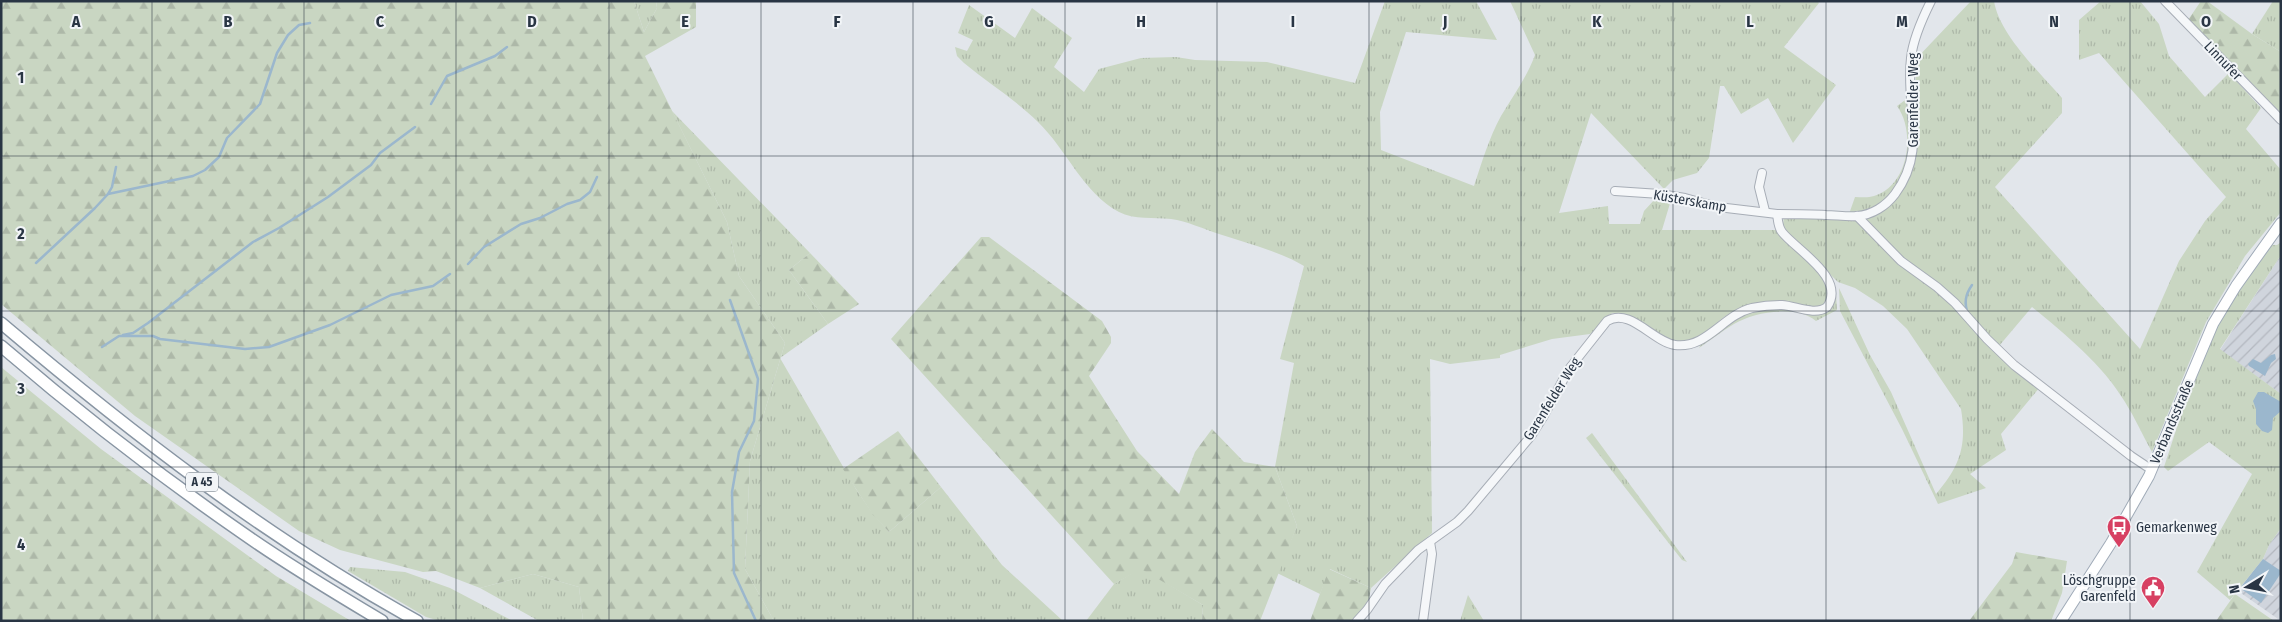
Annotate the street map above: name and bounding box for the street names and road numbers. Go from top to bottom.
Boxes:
street label: Linnufer [2200,38,2246,84]
street label: Garenfelder Weg [1905,52,1922,147]
street label: Küsterskamp [1652,186,1728,216]
street label: Garenfelder Weg [1520,354,1585,444]
street label: Verbandsstraße [2147,377,2197,467]
road number: A 45 [186,472,218,492]

